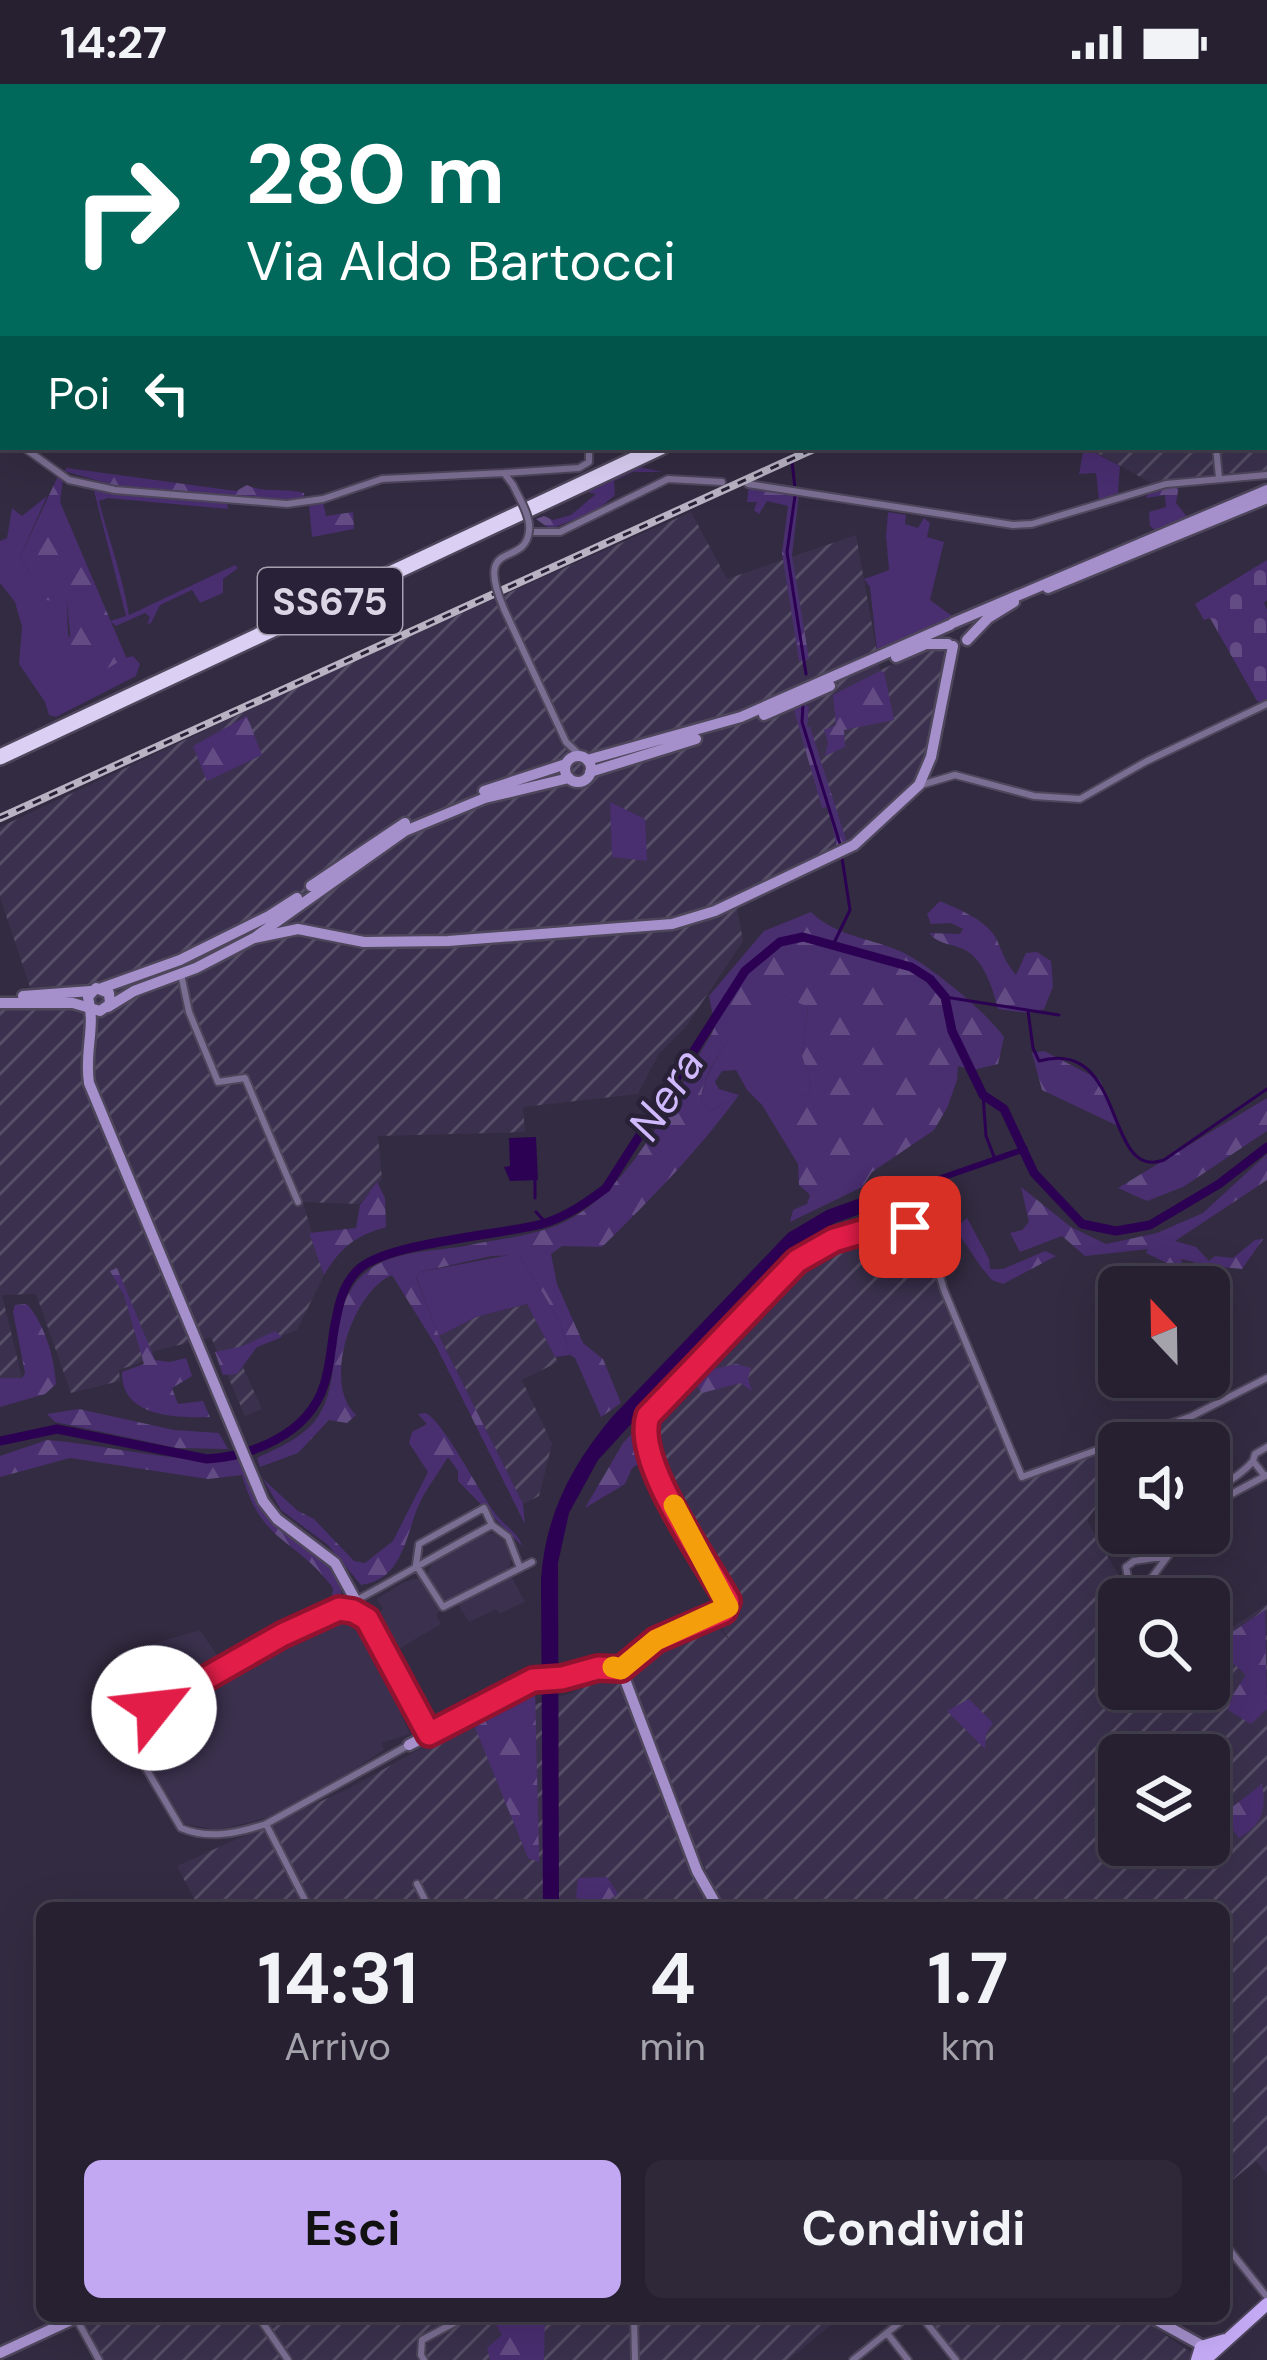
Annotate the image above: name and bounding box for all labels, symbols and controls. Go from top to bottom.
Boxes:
text: 14:27 [60,13,167,72]
text: 280 m [246,120,505,229]
icon: right [48,132,204,288]
text: Via Aldo Bartocci [246,226,676,297]
icon: left [134,360,200,426]
text: Poi [48,364,110,423]
road number: SS675 [258,568,402,634]
water label: Nera [614,1037,718,1151]
pin [859,1176,961,1278]
icon: arrive [877,1194,943,1260]
north arrow [1098,1266,1230,1398]
map controls [1098,1266,1230,1866]
button: sound [1098,1422,1230,1554]
button: search [1098,1578,1230,1710]
position arrow [91,1645,217,1771]
button: layers [1098,1734,1230,1866]
text: 14:31 [258,1932,418,2025]
text: 4 [649,1932,696,2025]
text: 1.7 [928,1932,1008,2025]
text: Arrivo [284,2021,391,2072]
text: min [640,2021,706,2072]
text: km [941,2021,995,2072]
button: Esci [84,2160,621,2298]
button: Condividi [645,2160,1182,2298]

